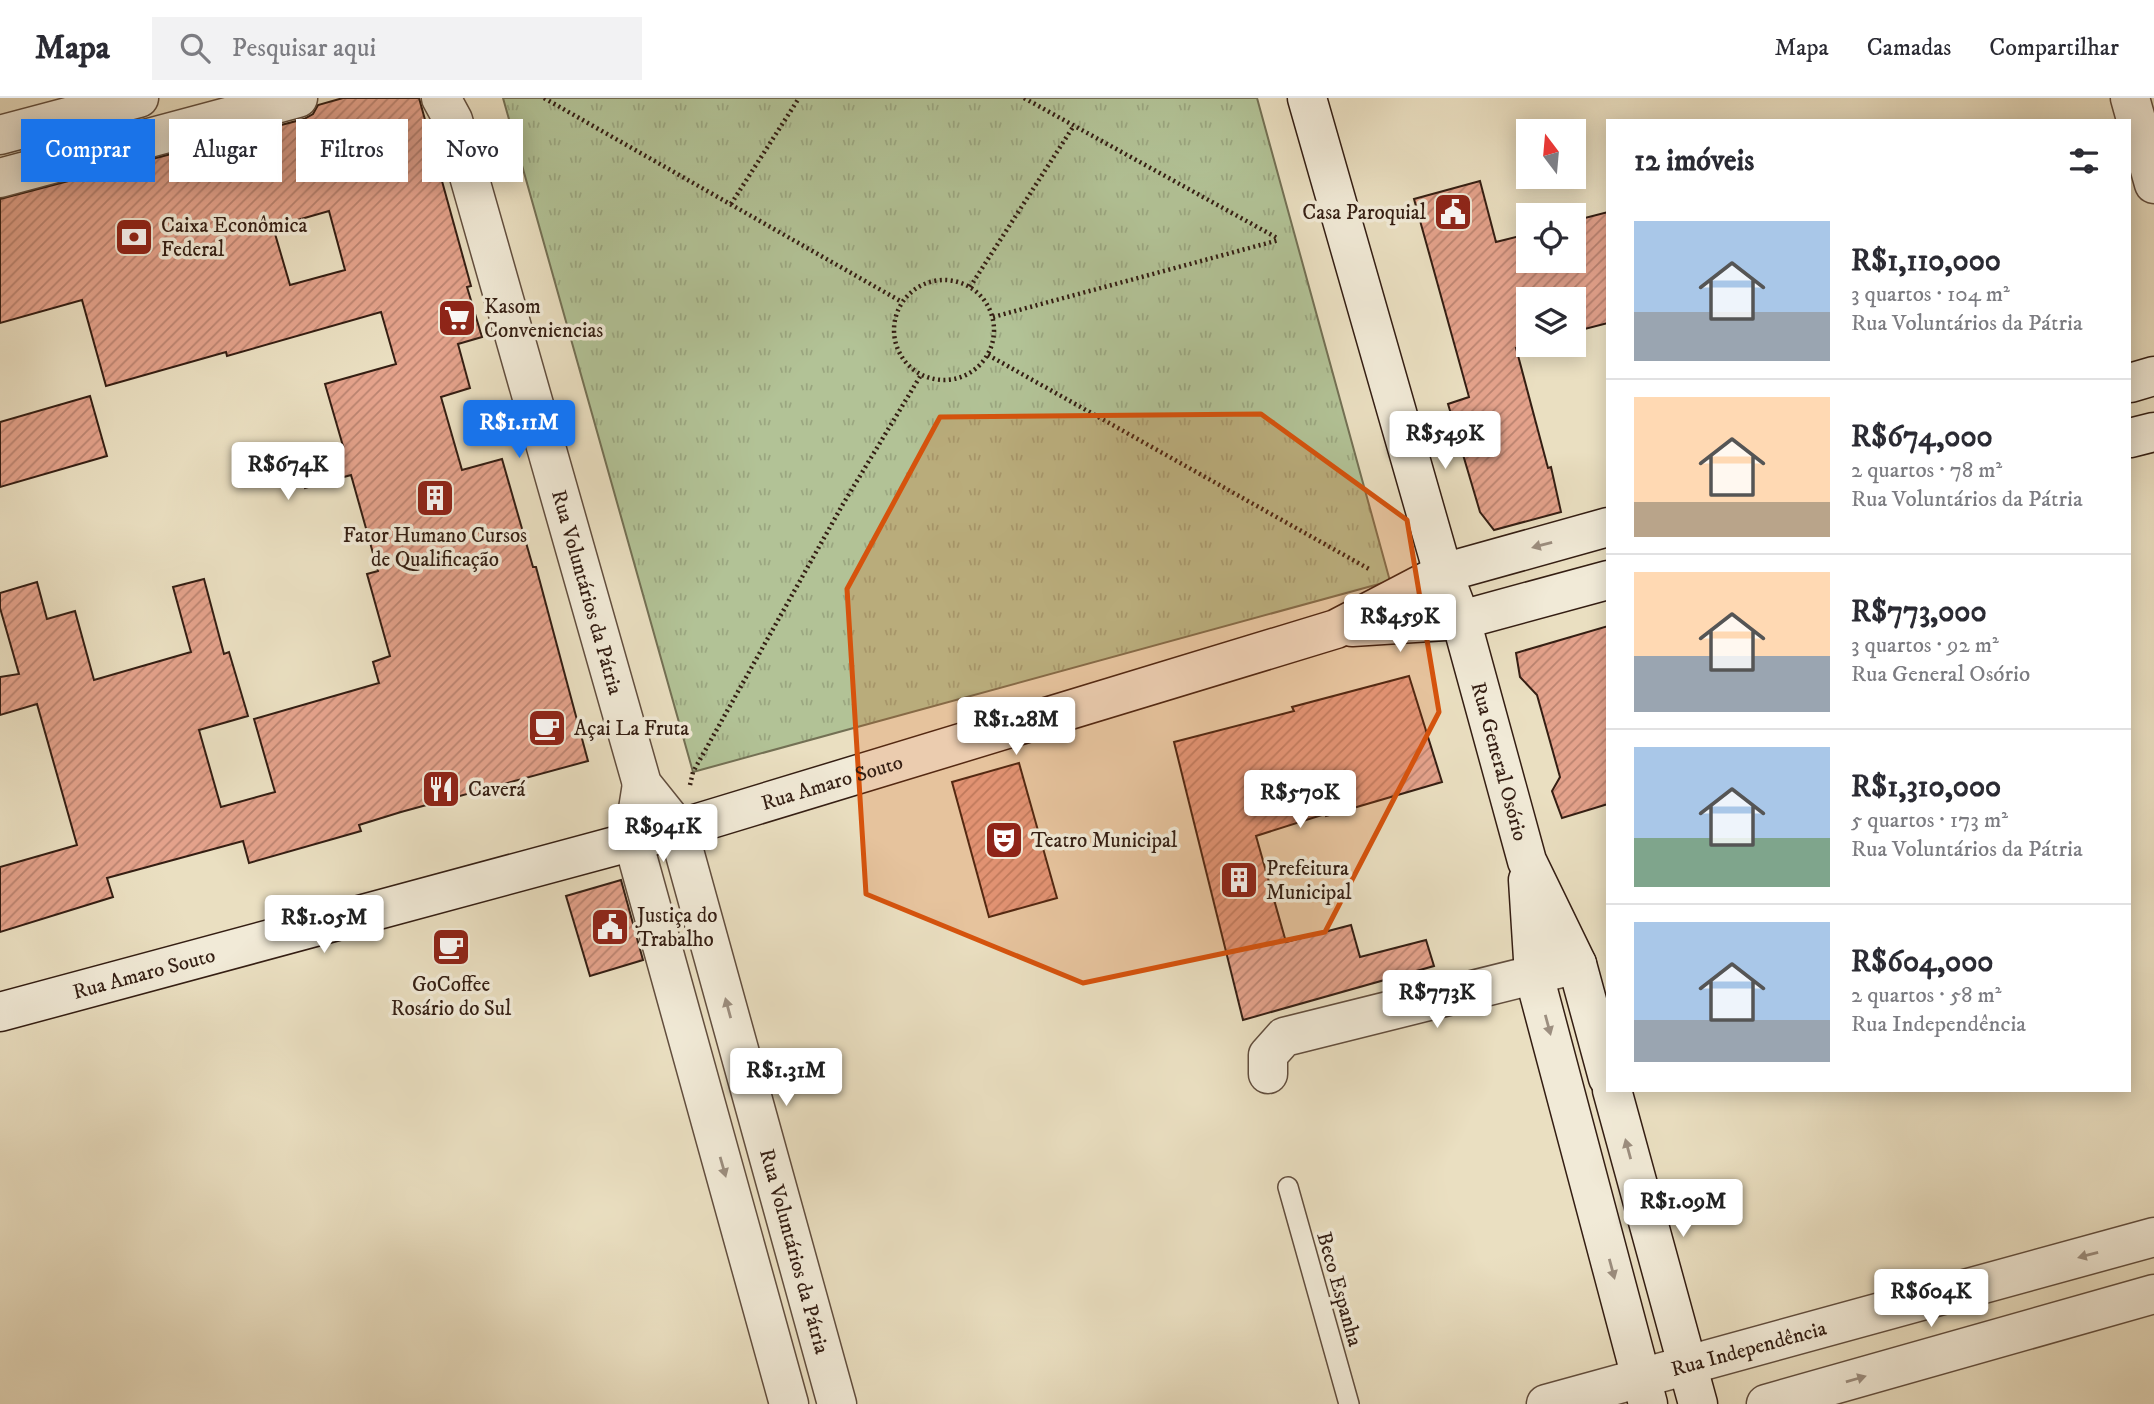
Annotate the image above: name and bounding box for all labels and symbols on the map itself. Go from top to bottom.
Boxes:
north arrow [1516,119,1586,189]
public building icon: Casa Paroquial [1432,191,1474,233]
place label: Casa Paroquial [1302,200,1427,226]
place label: Caixa Econômica Federal [161,213,308,263]
bank icon: Caixa Econômica Federal [113,216,155,258]
place label: Kasom Conveniencias [484,294,603,344]
supermarket icon: Kasom Conveniencias [436,297,478,339]
pin: R$1.11M [454,400,584,460]
pin: R$549K [1388,412,1502,471]
pin: R$674K [231,442,345,502]
building icon: Fator Humano Cursos de Qualificação [414,477,456,519]
street label: Rua Voluntários da Pátria [545,487,628,698]
place label: Fator Humano Cursos de Qualificação [343,523,527,573]
one-way arrow [1532,541,1553,551]
pin: R$459K [1343,594,1457,654]
street label: Rua General Osório [1465,679,1533,844]
pin: R$1.28M [951,698,1081,757]
cafe icon: Açai La Fruta [526,707,568,749]
place label: Açai La Fruta [574,716,689,742]
street label: Rua Amaro Souto [758,749,906,817]
restaurant icon: Caverá [420,768,462,810]
pin: R$570K [1243,770,1357,830]
place label: Caverá [468,777,526,803]
pin: R$941K [606,804,720,864]
theatre icon: Teatro Municipal [983,819,1025,861]
place label: Teatro Municipal [1031,828,1178,854]
place label: Prefeitura Municipal [1266,856,1352,906]
building icon: Prefeitura Municipal [1218,859,1260,901]
pin: R$1.05M [259,896,389,955]
place label: Justiça do Trabalho [635,903,717,953]
public building icon: Justiça do Trabalho [589,906,631,948]
cafe icon: GoCoffee Rosário do Sul [430,926,472,968]
street label: Rua Amaro Souto [70,942,218,1006]
pin: R$773K [1380,970,1494,1030]
place label: GoCoffee Rosário do Sul [391,972,512,1022]
one-way arrow [722,997,732,1018]
one-way arrow [1543,1015,1553,1036]
pin: R$1.31M [721,1048,851,1108]
one-way arrow [1622,1138,1633,1160]
street label: Rua Voluntários da Pátria [753,1146,835,1357]
one-way arrow [719,1156,729,1177]
pin: R$1.09M [1618,1180,1748,1239]
street label: Beco Espanha [1310,1229,1368,1350]
one-way arrow [2077,1251,2098,1261]
one-way arrow [1607,1258,1618,1280]
pin: R$604K [1874,1270,1988,1329]
street label: Rua Independência [1668,1316,1829,1383]
one-way arrow [1845,1373,1866,1383]

